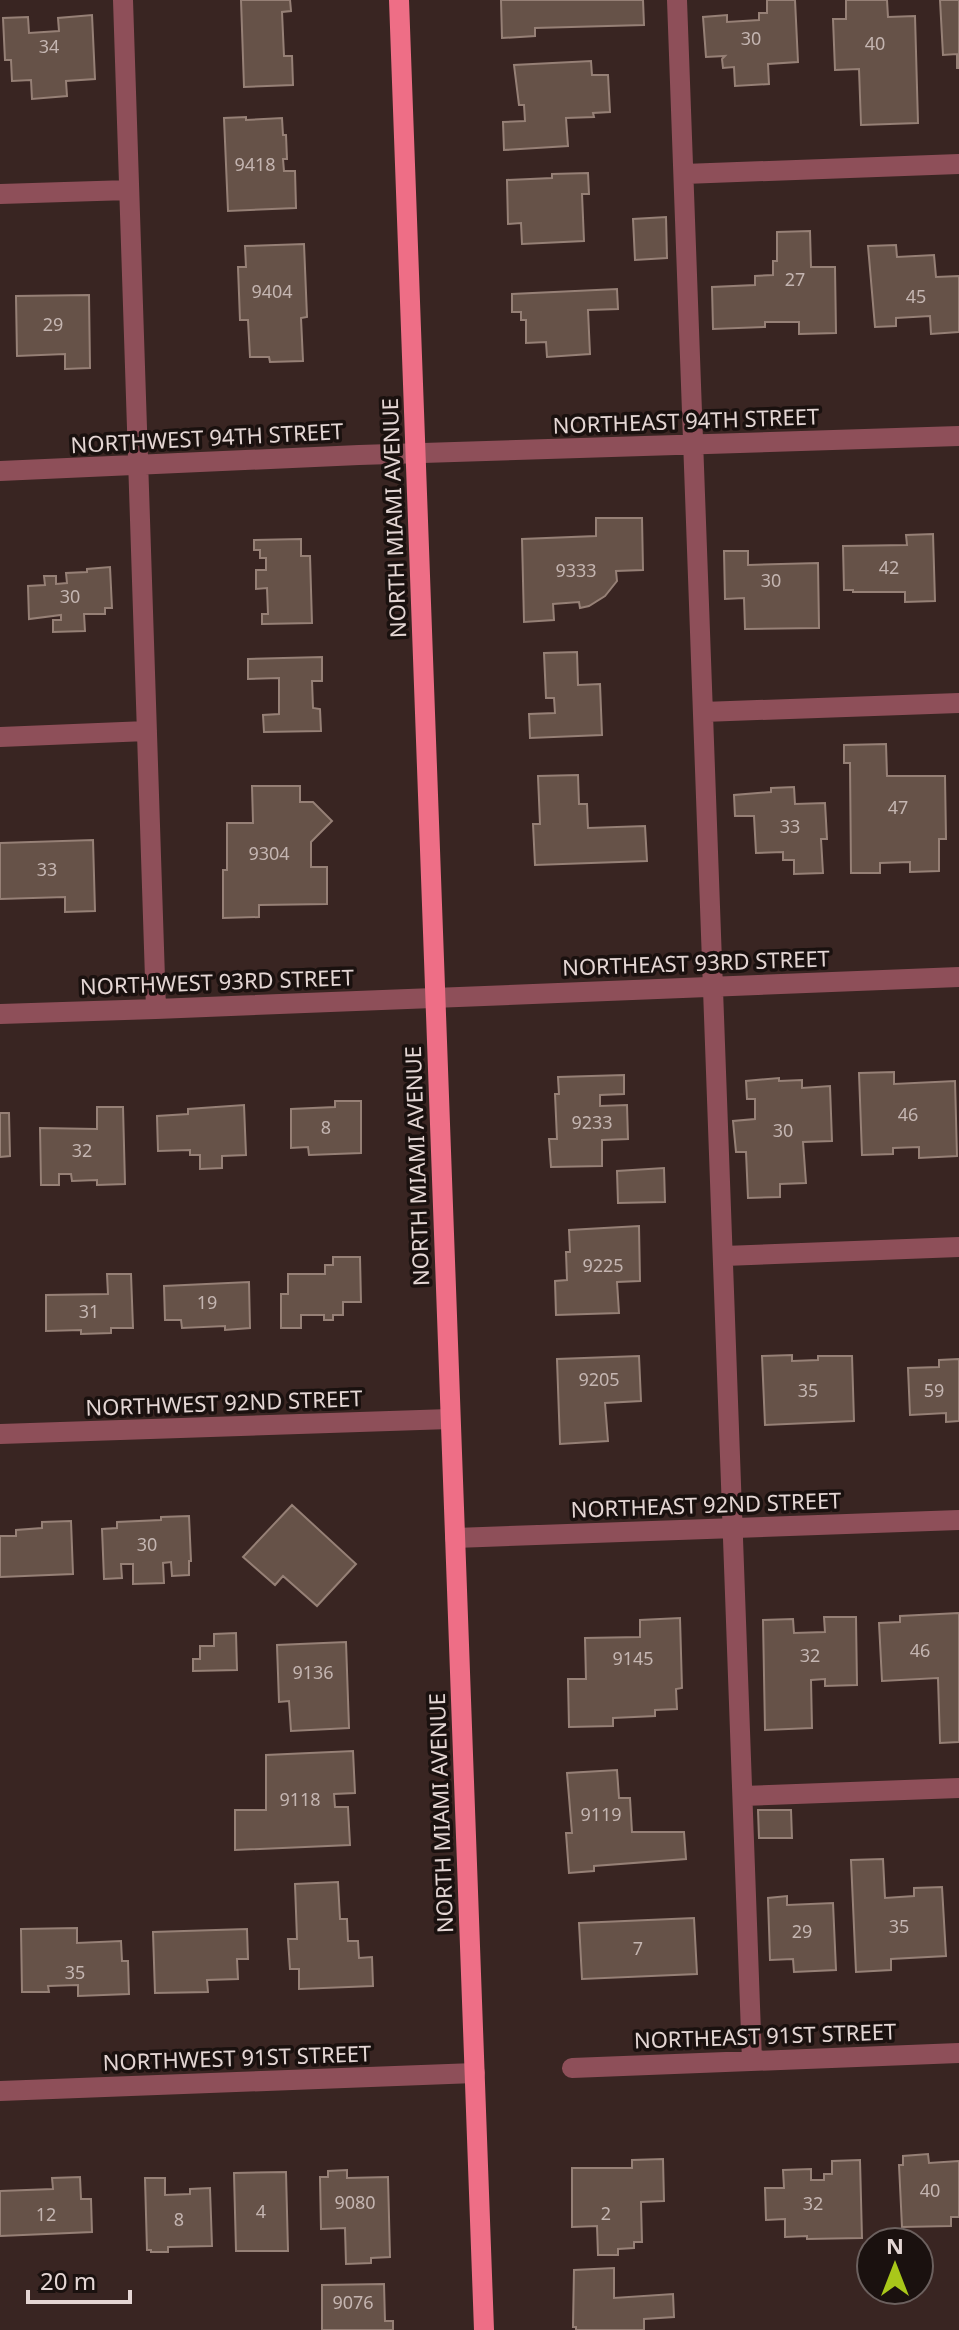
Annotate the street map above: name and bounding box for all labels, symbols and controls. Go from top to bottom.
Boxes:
house number: 30 [741,26,761,50]
house number: 40 [865,31,885,55]
house number: 34 [39,34,59,58]
house number: 9418 [234,152,276,176]
house number: 27 [785,267,805,291]
house number: 9404 [251,279,293,303]
house number: 45 [906,284,926,308]
house number: 29 [43,312,63,336]
street label: NORTH MIAMI AVENUE [374,398,412,639]
street label: NORTHEAST 94TH STREET [552,400,820,440]
street label: NORTHWEST 94TH STREET [70,415,344,459]
house number: 42 [879,555,899,579]
house number: 9333 [555,558,597,582]
house number: 30 [761,568,781,592]
house number: 30 [60,584,80,608]
house number: 47 [888,795,908,819]
house number: 33 [780,814,800,838]
house number: 9304 [248,841,290,865]
house number: 33 [37,857,57,881]
street label: NORTHEAST 93RD STREET [562,942,830,982]
street label: NORTHWEST 93RD STREET [79,961,354,1001]
street label: NORTH MIAMI AVENUE [397,1046,435,1287]
house number: 46 [898,1102,918,1126]
house number: 9233 [571,1110,613,1134]
house number: 8 [321,1115,331,1139]
house number: 30 [773,1118,793,1142]
house number: 32 [72,1138,92,1162]
house number: 9225 [582,1253,624,1277]
house number: 19 [197,1290,217,1314]
house number: 31 [79,1299,99,1323]
house number: 9205 [578,1367,620,1391]
house number: 35 [798,1378,818,1402]
house number: 59 [924,1378,944,1402]
street label: NORTHWEST 92ND STREET [85,1382,363,1422]
street label: NORTHEAST 92ND STREET [570,1484,842,1524]
house number: 30 [137,1532,157,1556]
house number: 46 [910,1638,930,1662]
house number: 32 [800,1643,820,1667]
house number: 9145 [612,1646,654,1670]
house number: 9136 [292,1660,334,1684]
street label: NORTH MIAMI AVENUE [421,1693,459,1934]
house number: 9118 [279,1787,321,1811]
house number: 9119 [580,1802,622,1826]
house number: 35 [889,1914,909,1938]
house number: 29 [792,1919,812,1943]
house number: 7 [633,1936,643,1960]
house number: 35 [65,1960,85,1984]
street label: NORTHEAST 91ST STREET [633,2015,897,2055]
street label: NORTHWEST 91ST STREET [102,2037,372,2077]
house number: 40 [920,2178,940,2202]
house number: 9080 [334,2190,376,2214]
house number: 32 [803,2191,823,2215]
house number: 4 [256,2199,266,2223]
house number: 2 [601,2201,611,2225]
house number: 12 [36,2202,56,2226]
house number: 8 [174,2207,184,2231]
north arrow [855,2226,935,2306]
text: N [886,2230,904,2260]
scale bar [28,2254,130,2304]
text: 20 m [40,2264,96,2297]
house number: 9076 [332,2290,374,2314]

